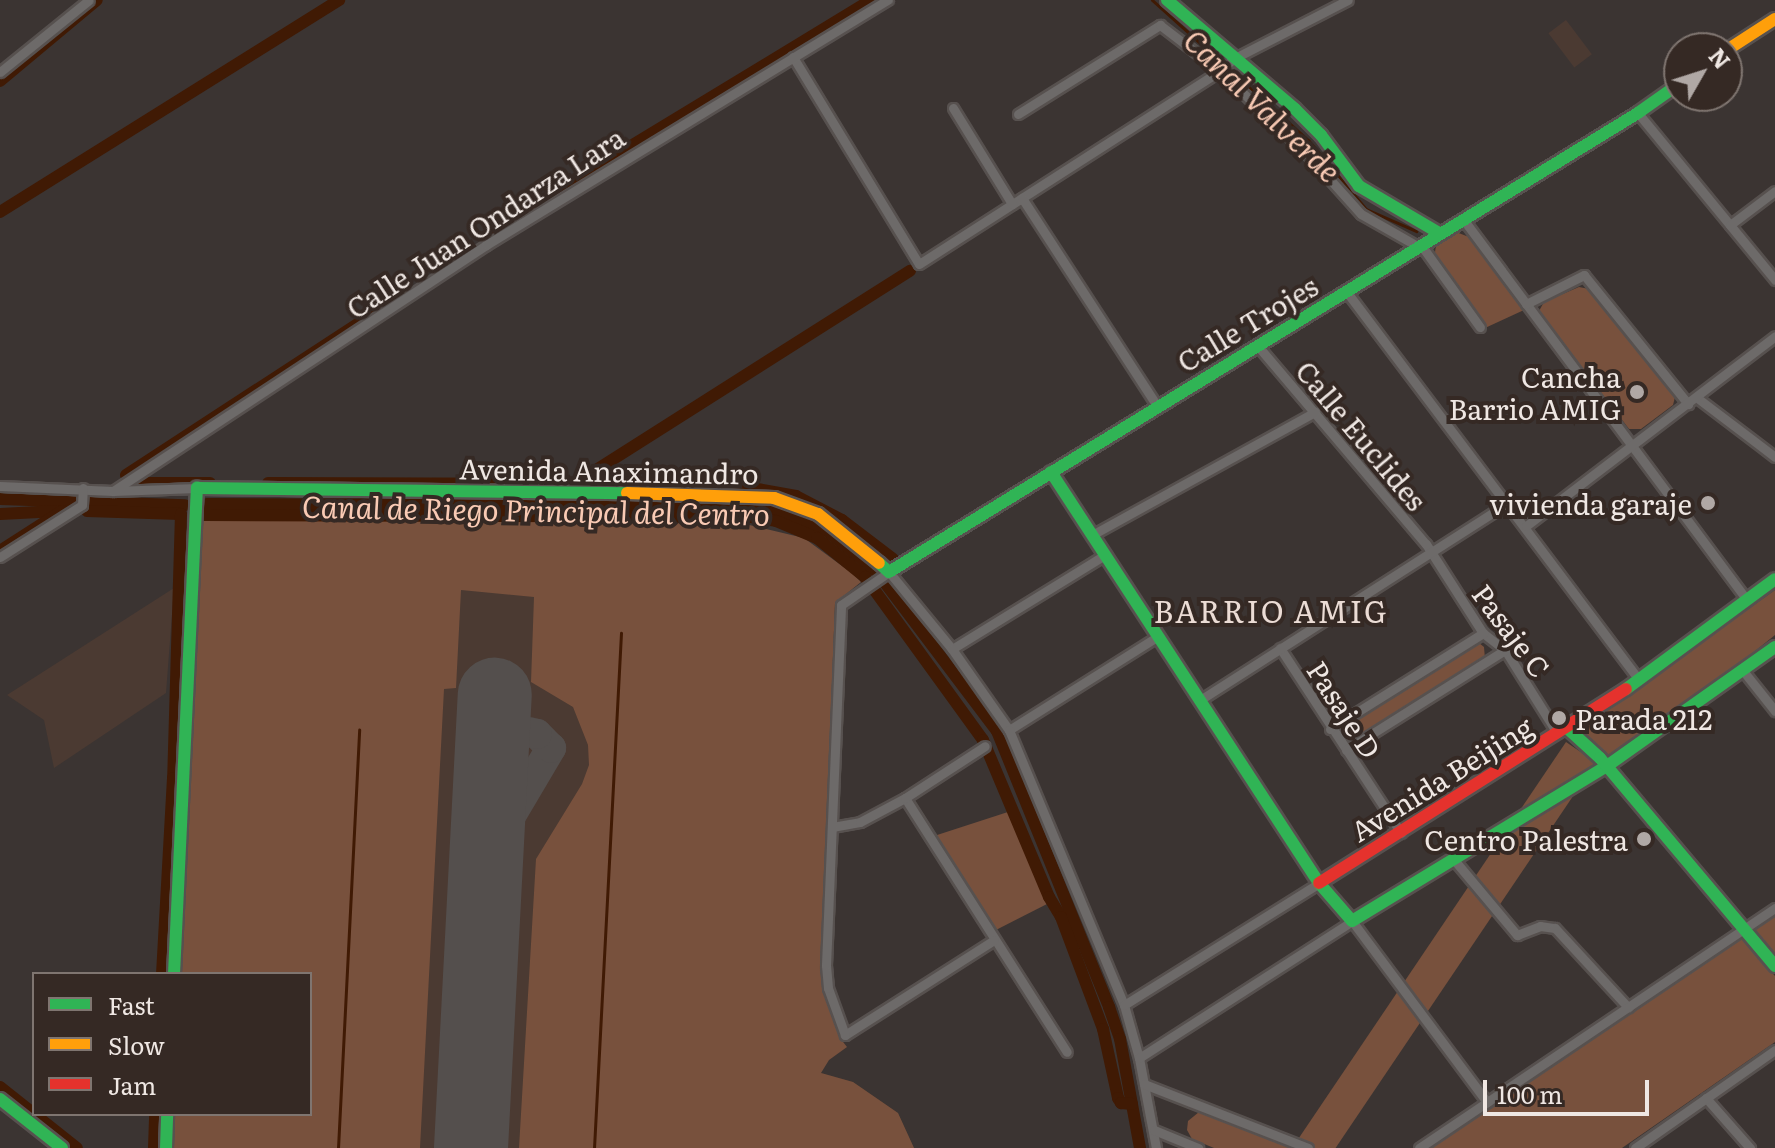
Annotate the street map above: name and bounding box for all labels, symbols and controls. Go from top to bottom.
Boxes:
water label: Canal Valverde [1177,21,1349,189]
north arrow [1663,32,1743,112]
text: N [1702,40,1739,75]
street label: Calle Juan Ondarza Lara [340,120,630,324]
street label: Calle Trojes [1171,268,1323,378]
street label: Calle Euclides [1290,354,1434,516]
place label: Cancha Barrio AMIG [1449,359,1621,425]
marker: Cancha Barrio AMIG [1628,383,1646,401]
street label: Avenida Anaximandro [459,451,759,489]
place label: vivienda garaje [1489,486,1692,520]
water label: Canal de Riego Principal del Centro [302,487,770,531]
marker: vivienda garaje [1699,494,1717,512]
street label: Pasaje C [1466,577,1558,683]
district label: BARRIO AMIG [1154,592,1388,628]
street label: Pasaje D [1301,654,1389,764]
place label: Parada 212 [1575,701,1712,735]
street label: Avenida Beijing [1344,709,1538,847]
marker: Parada 212 [1550,709,1568,727]
place label: Centro Palestra [1424,822,1628,856]
marker: Centro Palestra [1635,830,1653,848]
legend [32,972,312,1116]
text: Fast [108,987,155,1022]
text: Slow [108,1027,165,1062]
scale bar [1487,1064,1653,1114]
text: Jam [108,1067,156,1102]
text: 100 m [1497,1076,1563,1111]

